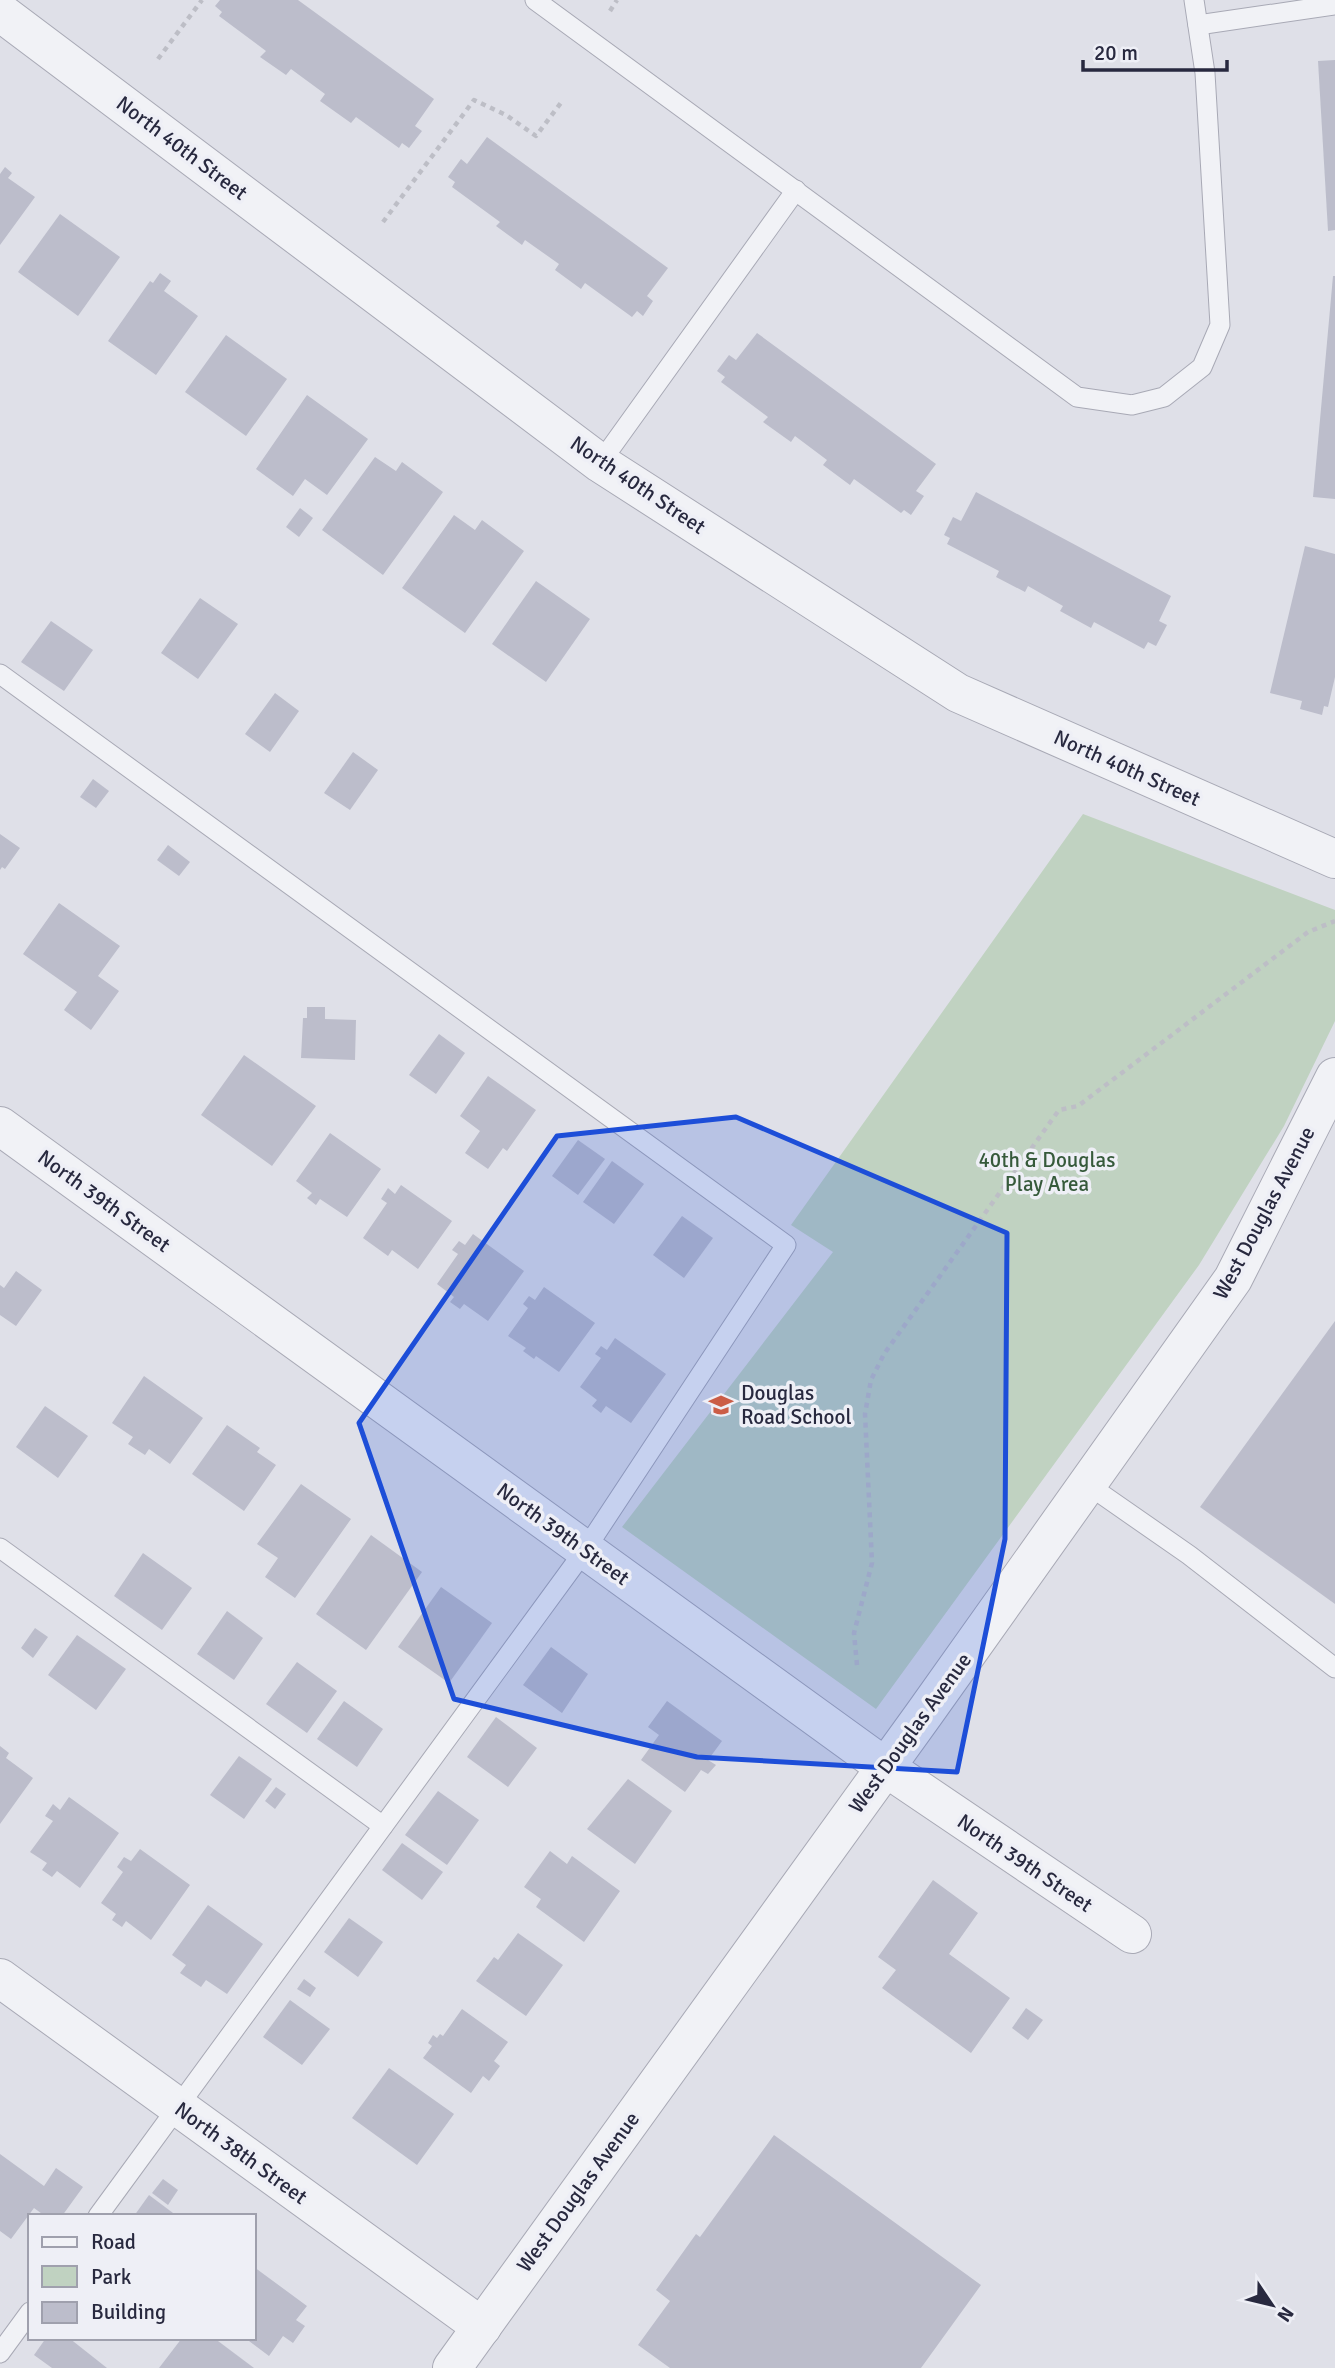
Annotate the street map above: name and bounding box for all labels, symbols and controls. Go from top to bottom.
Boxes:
scale bar [1083,28,1226,72]
text: 20 m [1094,40,1138,66]
street label: North 40th Street [111,90,253,206]
street label: North 40th Street [565,430,711,540]
street label: North 40th Street [1050,724,1204,812]
street label: West Douglas Avenue [1207,1122,1321,1304]
street label: North 39th Street [33,1144,175,1258]
park label: 40th & Douglas Play Area [979,1147,1115,1197]
place label: Douglas Road School [741,1380,852,1430]
school or university icon: Douglas Road School [707,1391,735,1419]
street label: North 39th Street [492,1477,634,1591]
street label: West Douglas Avenue [843,1648,977,1818]
street label: North 39th Street [952,1808,1098,1918]
street label: North 38th Street [170,2096,312,2210]
street label: West Douglas Avenue [511,2107,645,2277]
legend [28,2214,256,2340]
text: Road [91,2229,136,2255]
text: Park [91,2264,132,2290]
north arrow [1237,2270,1307,2340]
text: Building [91,2299,166,2325]
text: N [1271,2302,1299,2326]

